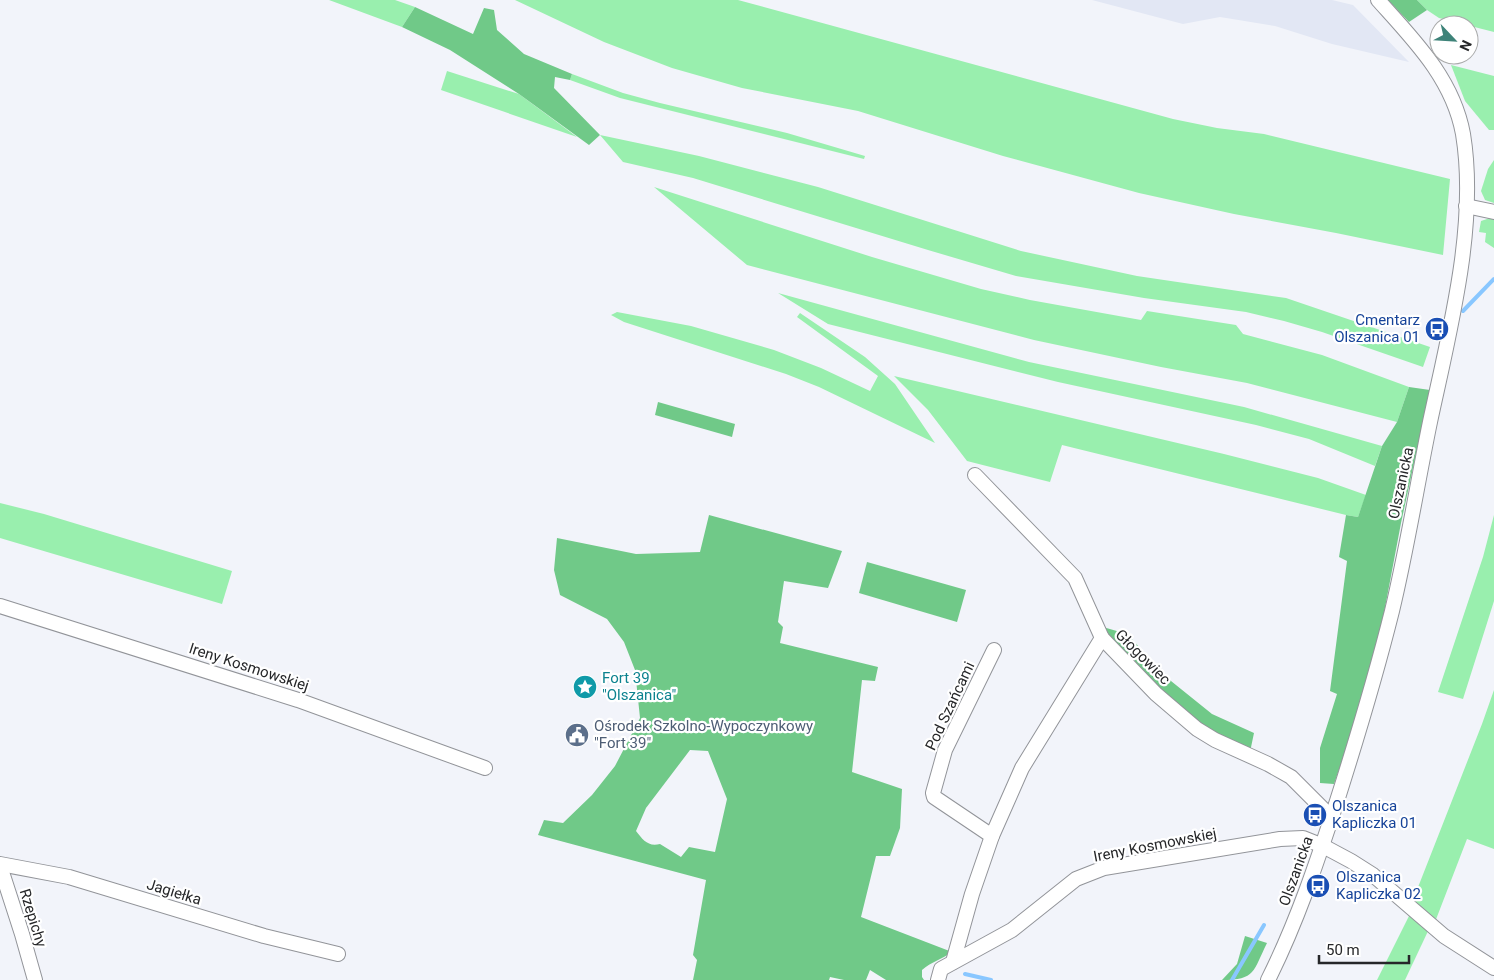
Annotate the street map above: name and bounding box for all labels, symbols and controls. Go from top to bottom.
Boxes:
north arrow [1429,15,1479,65]
text: N [1456,38,1475,53]
place label: Cmentarz Olszanica 01 [1334,311,1420,346]
bus stop icon: Cmentarz Olszanica 01 [1424,316,1450,342]
street label: Olszanicka [1385,445,1417,521]
street label: Głogowiec [1112,626,1174,688]
street label: Ireny Kosmowskiej [187,639,311,695]
street label: Pod Szańcami [922,659,978,753]
place label: Fort 39 "Olszanica" [602,669,677,704]
place icon: Fort 39 "Olszanica" [572,674,598,700]
place label: Ośrodek Szkolno-Wypoczynkowy "Fort 39" [594,717,813,752]
public building icon: Ośrodek Szkolno-Wypoczynkowy "Fort 39" [564,722,590,748]
place label: Olszanica Kapliczka 01 [1332,797,1417,832]
bus stop icon: Olszanica Kapliczka 01 [1302,802,1328,828]
street label: Ireny Kosmowskiej [1092,824,1218,866]
street label: Olszanicka [1275,834,1317,908]
place label: Olszanica Kapliczka 02 [1336,868,1421,903]
bus stop icon: Olszanica Kapliczka 02 [1305,873,1331,899]
street label: Jagiełka [144,875,204,909]
street label: Rzepichy [16,887,50,949]
scale bar [1319,932,1409,964]
text: 50 m [1326,941,1360,959]

